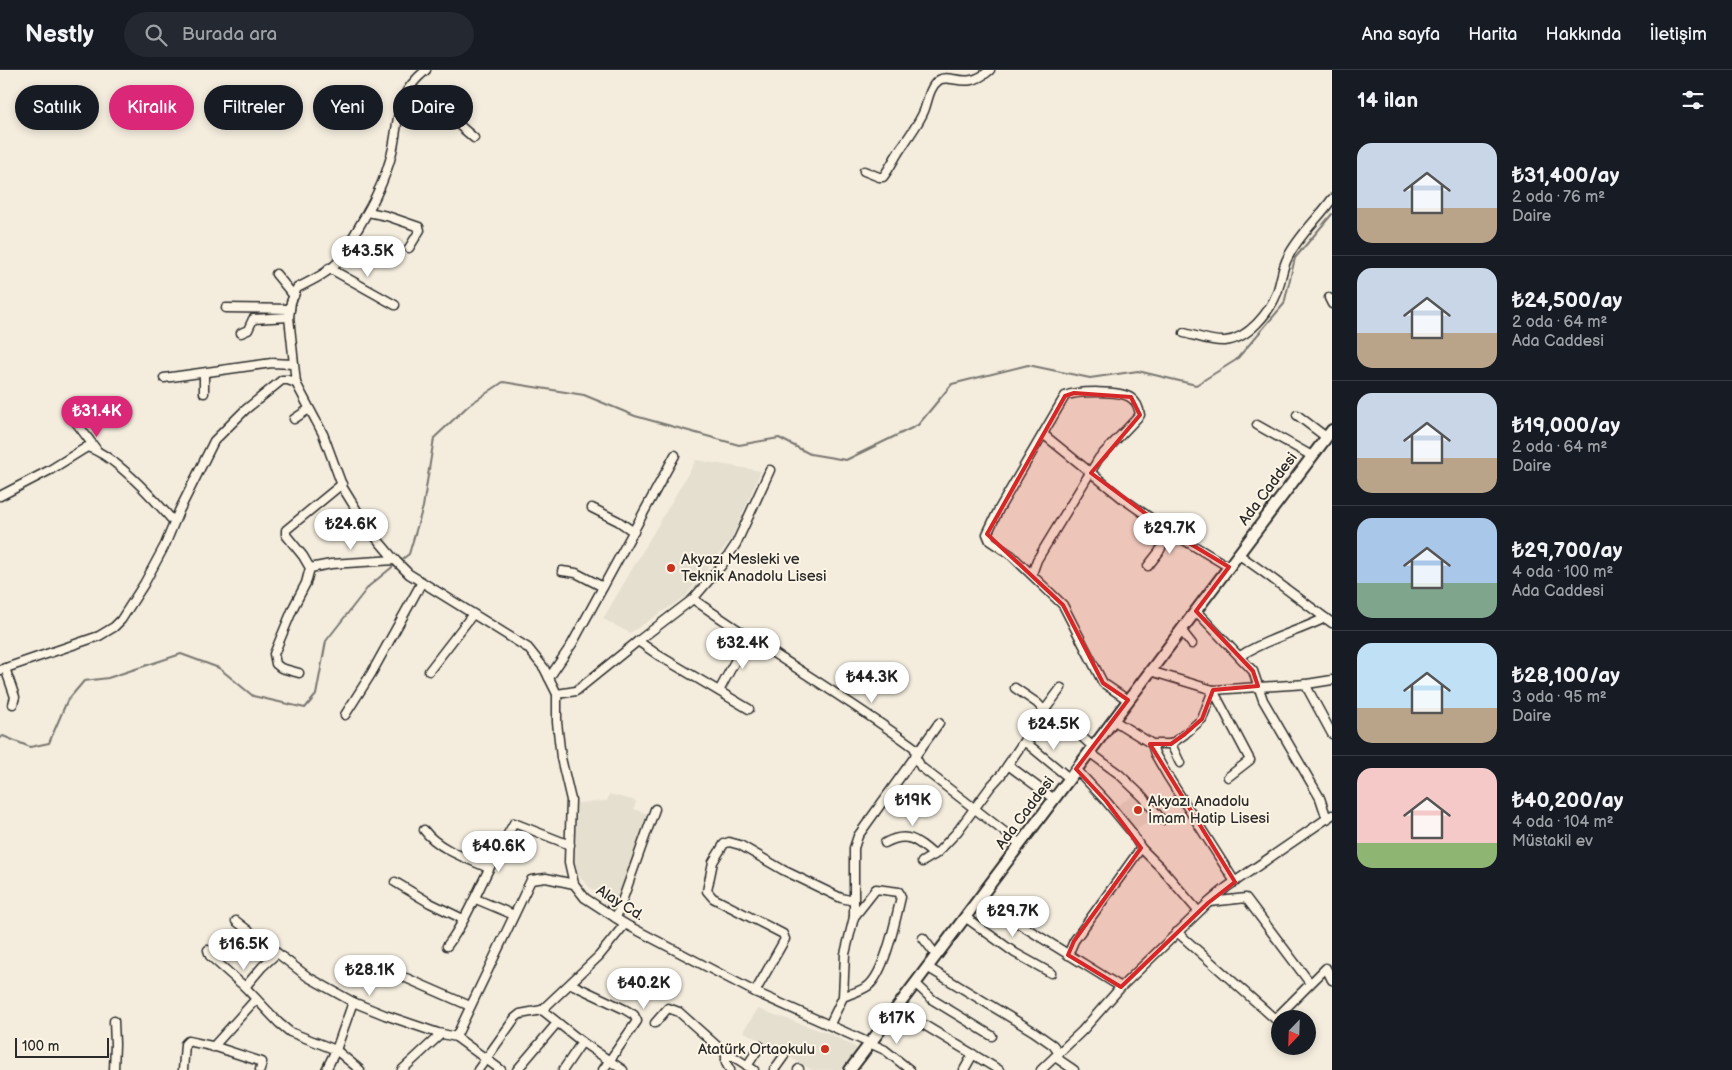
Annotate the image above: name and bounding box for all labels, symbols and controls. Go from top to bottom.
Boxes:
search box [124,12,474,57]
text: Nestly [25,20,94,49]
icon: search [142,21,170,49]
text: Burada ara [182,23,277,46]
text: Ana sayfa [1362,24,1440,45]
text: Harita [1468,24,1517,45]
text: Hakkında [1545,24,1621,45]
text: İletişim [1649,24,1707,45]
chip: Satılık [15,85,99,130]
chip: Kiralık [109,85,194,130]
chip: Filtreler [204,85,303,130]
chip: Yeni [313,85,383,130]
chip: Daire [393,85,473,130]
icon: filters [1679,86,1707,114]
text: 14 ilan [1357,88,1418,113]
icon: home [1397,163,1457,223]
text: ₺31,400/ay [1512,163,1619,188]
text: 2 oda · 76 m² [1512,188,1605,207]
text: Daire [1512,207,1551,226]
pin: ₺43.5K [327,236,409,278]
text: ₺43.5K [342,242,394,261]
icon: home [1397,288,1457,348]
text: ₺24,500/ay [1512,288,1622,313]
text: 2 oda · 64 m² [1512,313,1608,332]
text: Ada Caddesi [1512,332,1604,351]
pin: ₺31.4K [56,396,138,438]
text: ₺31.4K [72,402,122,421]
icon: home [1397,413,1457,473]
text: ₺19,000/ay [1512,413,1620,438]
text: 2 oda · 64 m² [1512,438,1608,457]
street label: Ada Caddesi [1234,449,1302,529]
text: Daire [1512,457,1551,476]
pin: ₺24.6K [310,508,392,551]
pin: ₺29.7K [1129,512,1211,555]
text: ₺24.6K [325,515,377,534]
text: ₺29.7K [1144,519,1196,538]
icon: home [1397,538,1457,598]
text: ₺29,700/ay [1512,538,1622,563]
place label: Akyazı Mesleki ve Teknik Anadolu Lisesi [681,550,827,586]
marker: Akyazı Mesleki ve Teknik Anadolu Lisesi [665,562,677,574]
text: 4 oda · 100 m² [1512,563,1613,582]
text: Ada Caddesi [1512,582,1604,601]
pin: ₺32.4K [702,628,784,670]
text: ₺32.4K [717,634,769,653]
pin: ₺44.3K [831,662,913,704]
icon: home [1397,663,1457,723]
text: ₺28,100/ay [1512,663,1620,688]
text: ₺44.3K [846,668,898,687]
text: 3 oda · 95 m² [1512,688,1607,707]
text: Daire [1512,707,1551,726]
pin: ₺24.5K [1013,708,1095,751]
text: ₺24.5K [1028,715,1080,734]
street label: Ada Caddesi [991,773,1059,853]
pin: ₺19K [883,784,943,827]
icon: home [1397,788,1457,848]
text: ₺40,200/ay [1512,788,1623,813]
text: ₺19K [895,791,931,810]
place label: Akyazı Anadolu İmam Hatip Lisesi [1148,792,1270,828]
marker: Akyazı Anadolu İmam Hatip Lisesi [1132,804,1144,816]
text: 4 oda · 104 m² [1512,813,1614,832]
pin: ₺40.6K [458,830,540,873]
text: Müstakil ev [1512,832,1593,851]
text: ₺40.6K [473,837,525,856]
street label: Alay Cd. [593,881,648,925]
pin: ₺29.7K [972,896,1054,938]
text: ₺29.7K [987,902,1039,921]
pin: ₺16.5K [203,928,285,971]
text: ₺16.5K [219,935,269,954]
pin: ₺28.1K [329,954,411,997]
text: ₺28.1K [345,961,395,980]
pin: ₺40.2K [603,968,685,1010]
text: ₺40.2K [618,974,670,993]
pin: ₺17K [867,1002,927,1045]
text: ₺17K [879,1009,915,1028]
north arrow [1271,1010,1316,1055]
map controls [1271,1010,1316,1055]
scale bar [15,1035,109,1058]
text: 100 m [22,1038,59,1055]
place label: Atatürk Ortaokulu [698,1040,815,1059]
marker: Atatürk Ortaokulu [819,1043,831,1055]

